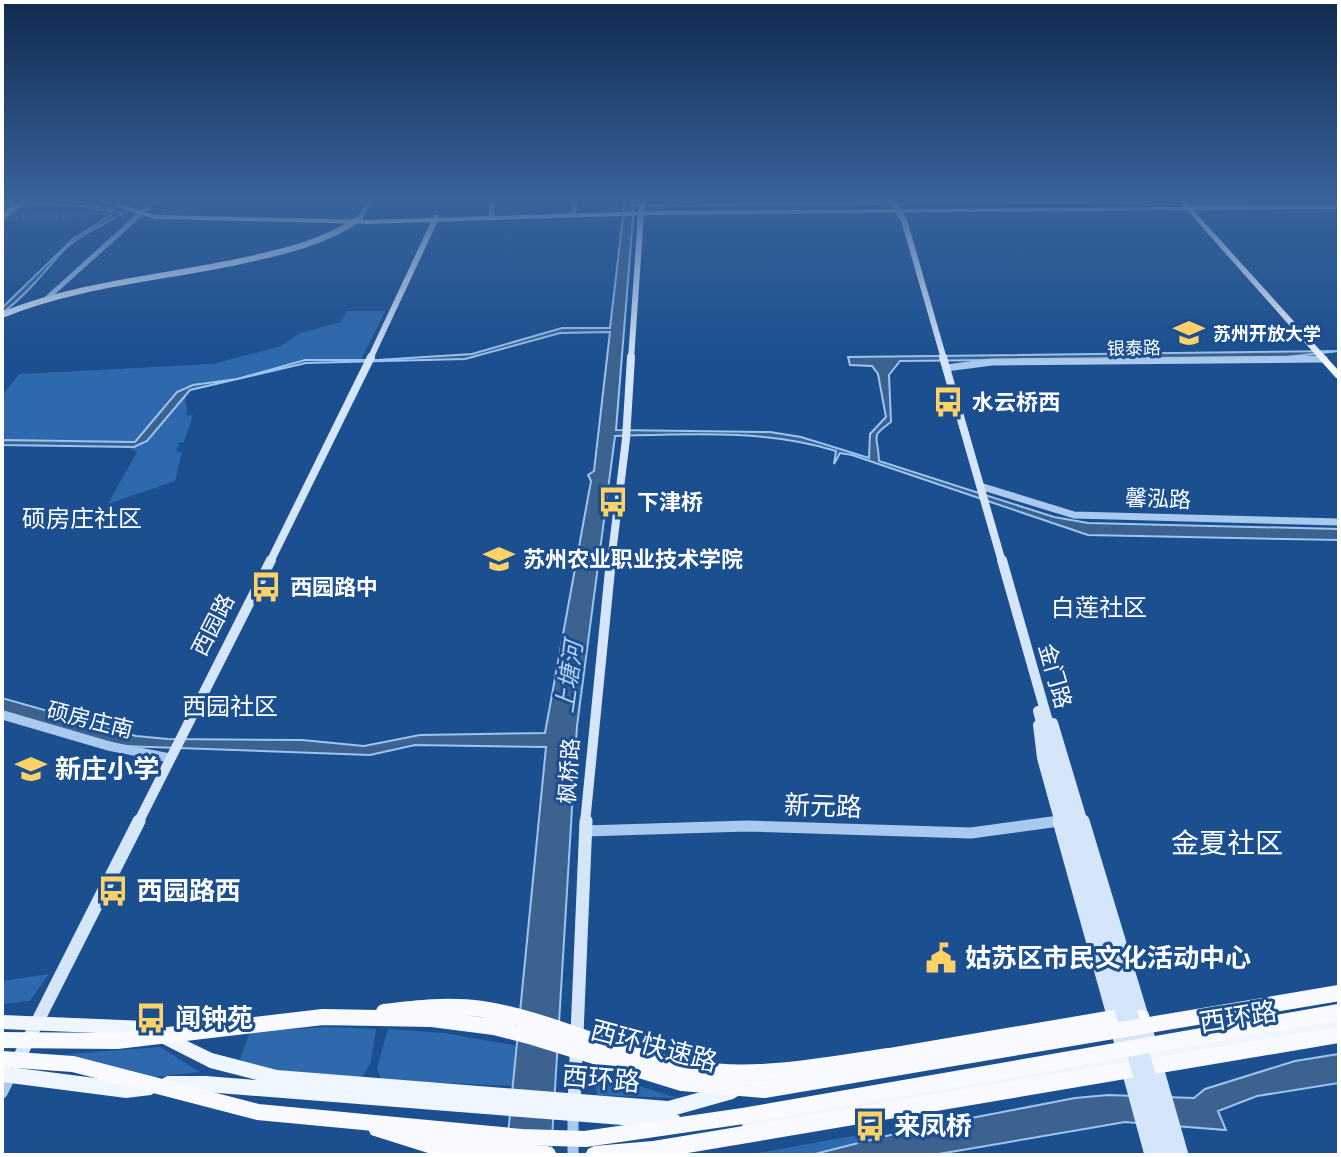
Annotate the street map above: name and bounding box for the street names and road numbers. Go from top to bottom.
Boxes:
street label: 银泰路 [1107,335,1161,361]
street label: 馨泓路 [1124,482,1192,516]
street label: 西园路 [184,589,242,661]
street label: 金门路 [1031,640,1079,712]
street label: 硕房庄南 [44,694,136,746]
street label: 枫桥路 [551,737,587,805]
street label: 新元路 [783,787,863,825]
street label: 西环路 [1197,993,1279,1041]
street label: 西环快速路 [587,1012,721,1080]
street label: 西环路 [561,1058,641,1100]

